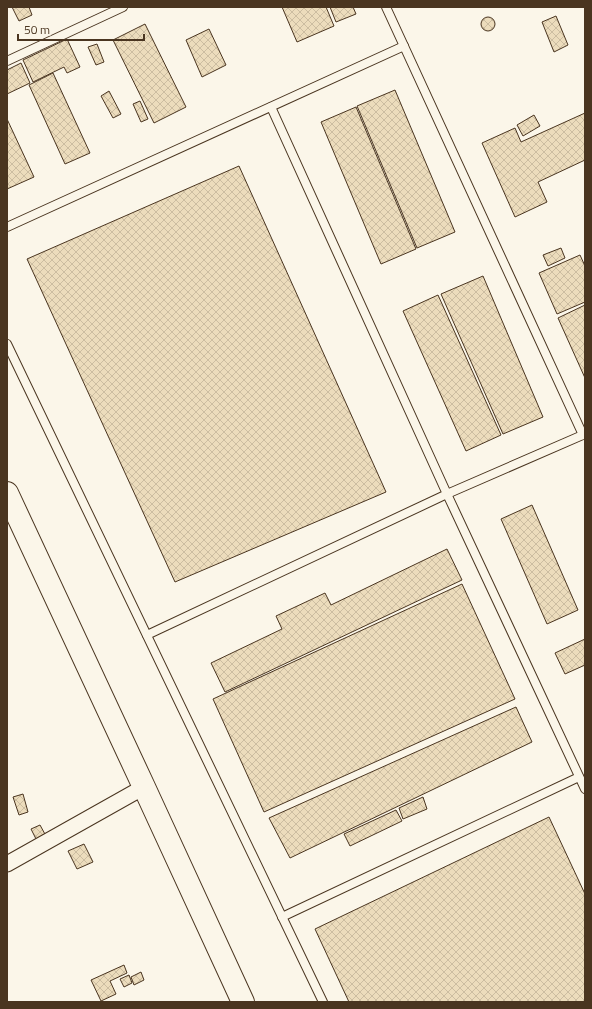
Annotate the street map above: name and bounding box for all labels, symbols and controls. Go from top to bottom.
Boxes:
scale bar [18,16,144,42]
text: 50 m [24,20,50,39]

